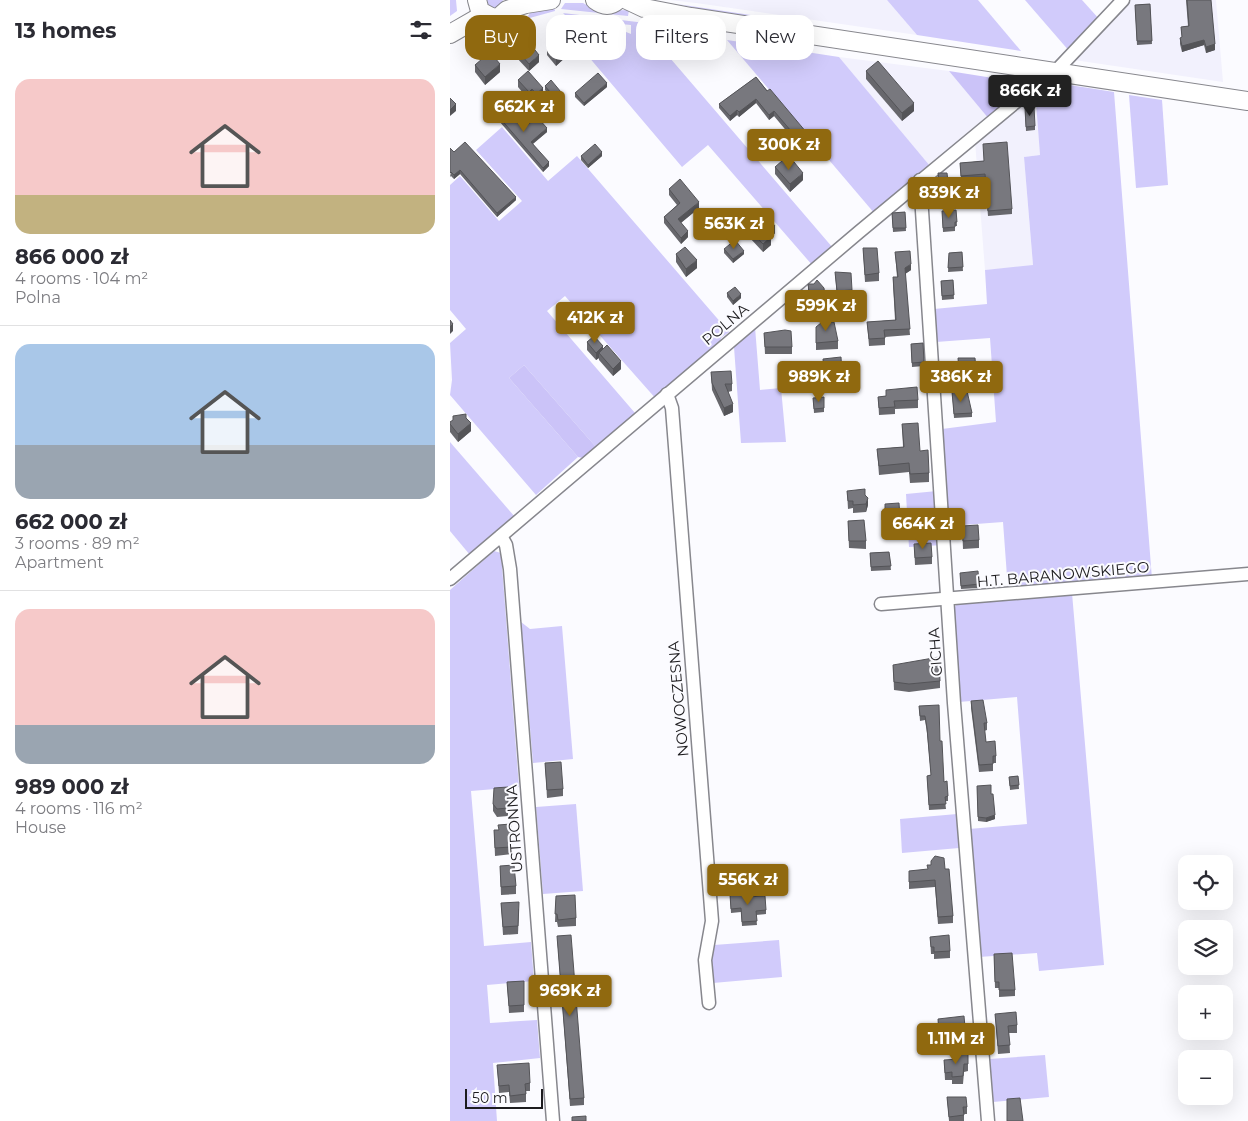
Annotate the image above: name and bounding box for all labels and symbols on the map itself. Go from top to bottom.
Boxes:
pin: 866K zł [984,74,1076,117]
pin: 662K zł [478,90,570,133]
pin: 300K zł [743,128,835,171]
pin: 839K zł [903,176,995,219]
pin: 563K zł [688,208,780,250]
pin: 599K zł [780,290,872,332]
street label: POLNA [698,299,752,349]
pin: 412K zł [549,302,641,344]
pin: 989K zł [773,360,865,403]
pin: 386K zł [915,360,1007,403]
pin: 664K zł [877,508,969,550]
street label: H.T. BARANOWSKIEGO [976,557,1150,591]
street label: CICHA [924,627,946,677]
street label: NOWOCZESNA [663,640,693,758]
street label: USTRONNA [501,784,527,874]
pin: 556K zł [702,864,794,906]
pin: 969K zł [524,974,616,1017]
pin: 1.11M zł [904,1022,1008,1065]
scale bar [465,1086,542,1109]

